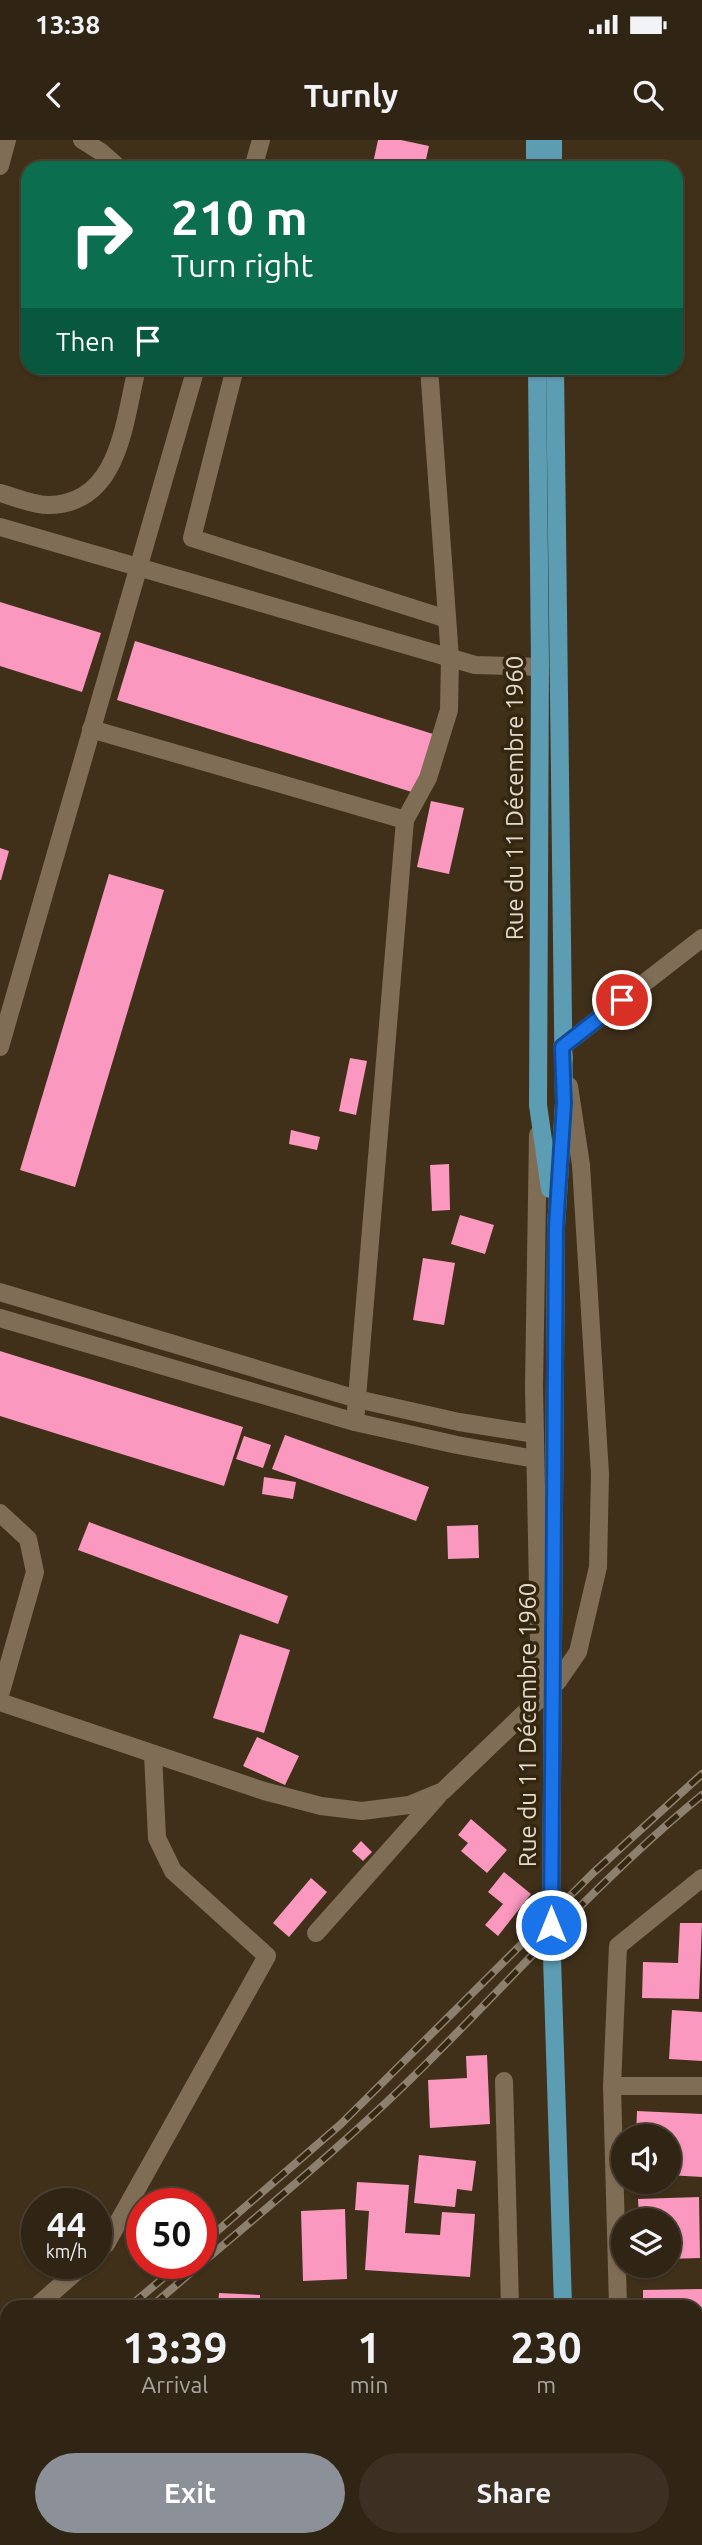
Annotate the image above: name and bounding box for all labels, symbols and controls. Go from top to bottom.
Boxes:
text: 13:38 [35,10,100,39]
icon: back [35,76,73,114]
icon: search [629,76,667,114]
text: Turnly [304,77,398,113]
icon: right [56,189,147,280]
text: 210 m [171,189,308,244]
text: Turn right [171,247,313,283]
icon: arrive [129,322,167,360]
text: Then [56,327,115,356]
street label: Rue du 11 Décembre 1960 [501,656,528,940]
pin [592,970,652,1030]
icon: arrive [603,981,641,1019]
street label: Rue du 11 Décembre 1960 [514,1583,541,1867]
position arrow [514,1888,588,1962]
map controls [611,2124,681,2278]
button: sound [611,2124,681,2194]
speed limit sign: 50 [126,2188,217,2279]
text: 44 [47,2204,86,2244]
button: layers [611,2208,681,2278]
text: km/h [46,2241,87,2261]
text: 13:39 [122,2324,227,2371]
text: 1 [357,2324,381,2371]
text: 230 [511,2324,582,2371]
text: Arrival [141,2372,208,2397]
text: min [350,2372,388,2397]
text: m [536,2372,556,2397]
button: Exit [35,2453,345,2533]
button: Share [359,2453,669,2533]

